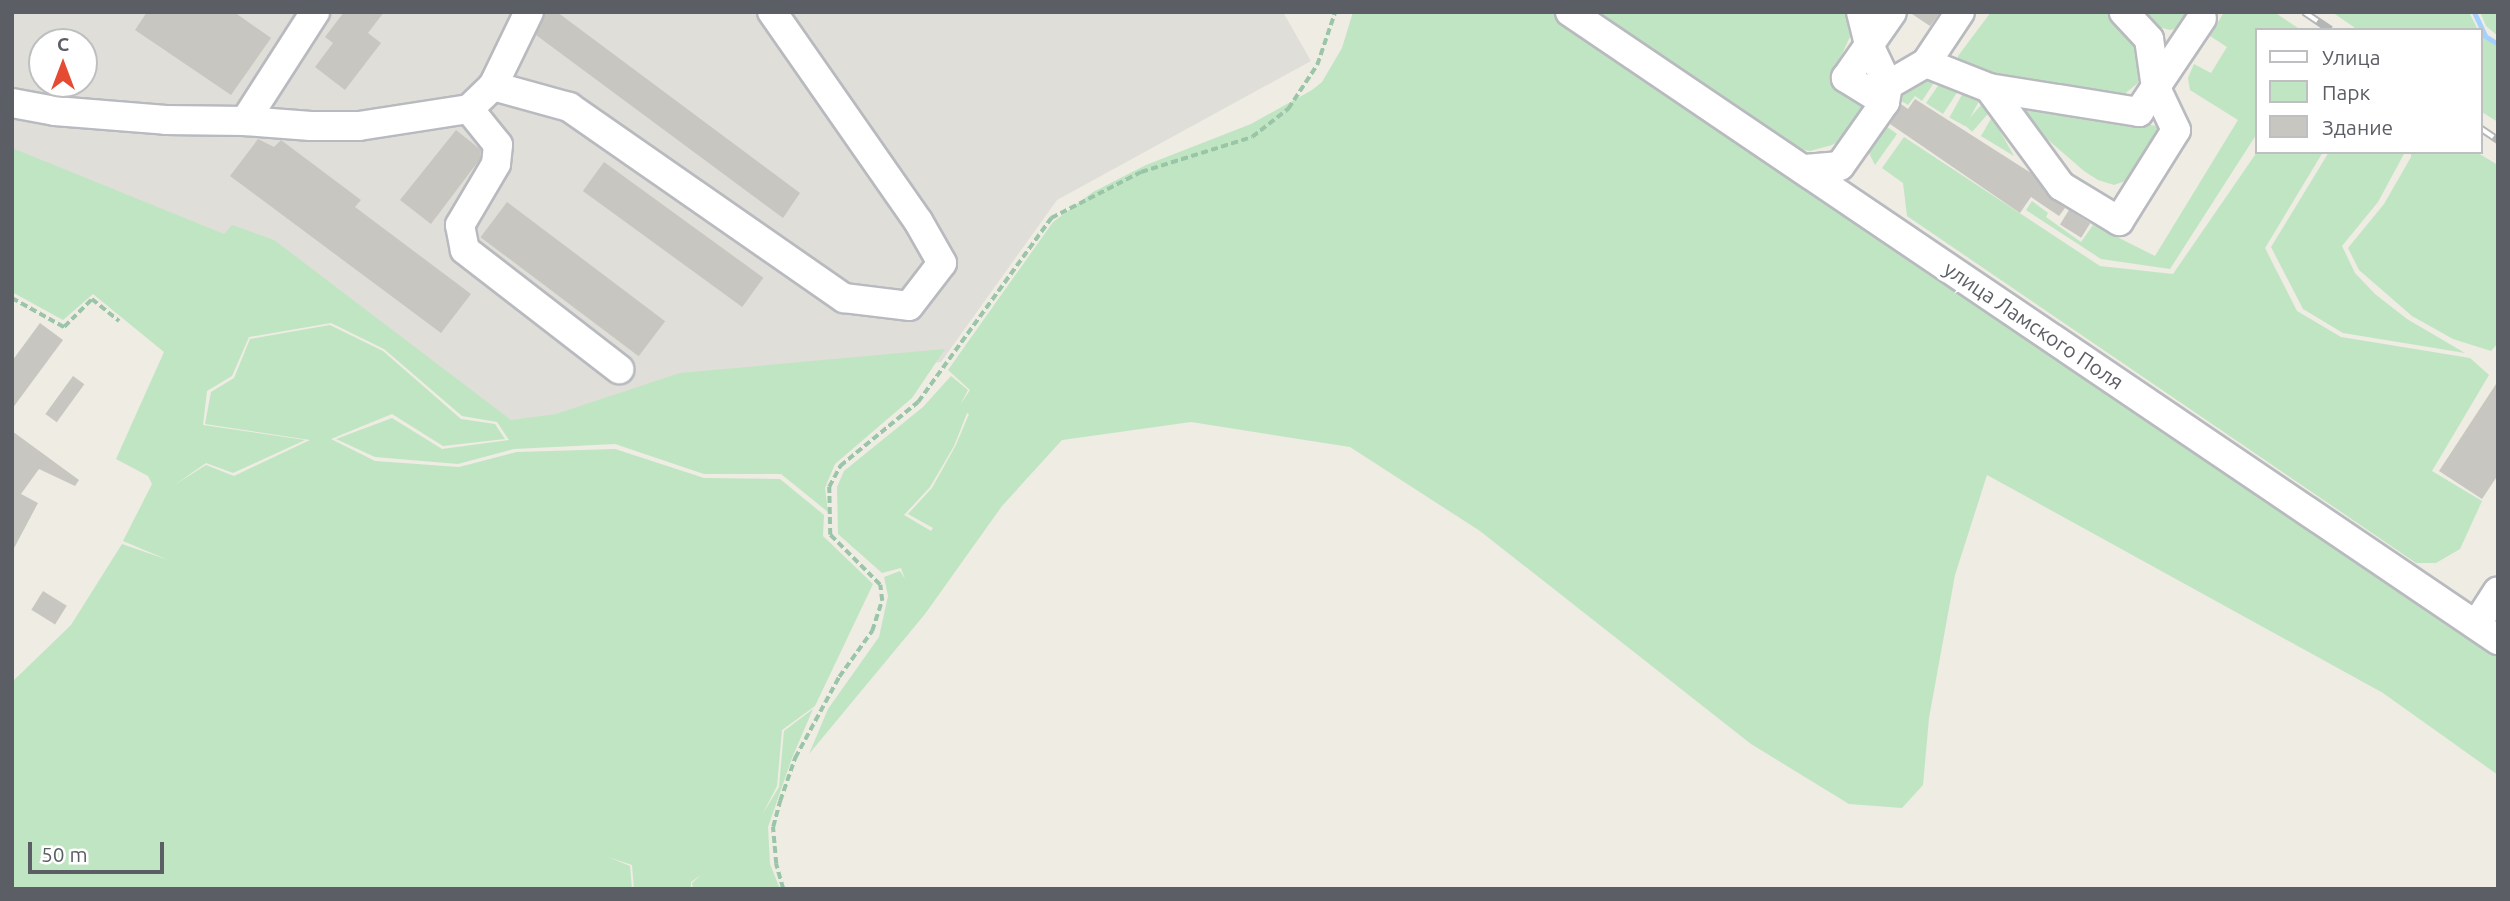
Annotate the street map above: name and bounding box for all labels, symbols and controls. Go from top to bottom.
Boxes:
north arrow [28,28,98,98]
legend [2254,28,2482,154]
text: С [57,33,69,55]
text: Улица [2322,45,2380,69]
text: Парк [2322,80,2370,104]
text: Здание [2322,115,2393,139]
street label: улица Ламского Поля [1939,255,2129,395]
scale bar [32,828,168,872]
text: 50 m [41,842,88,866]

